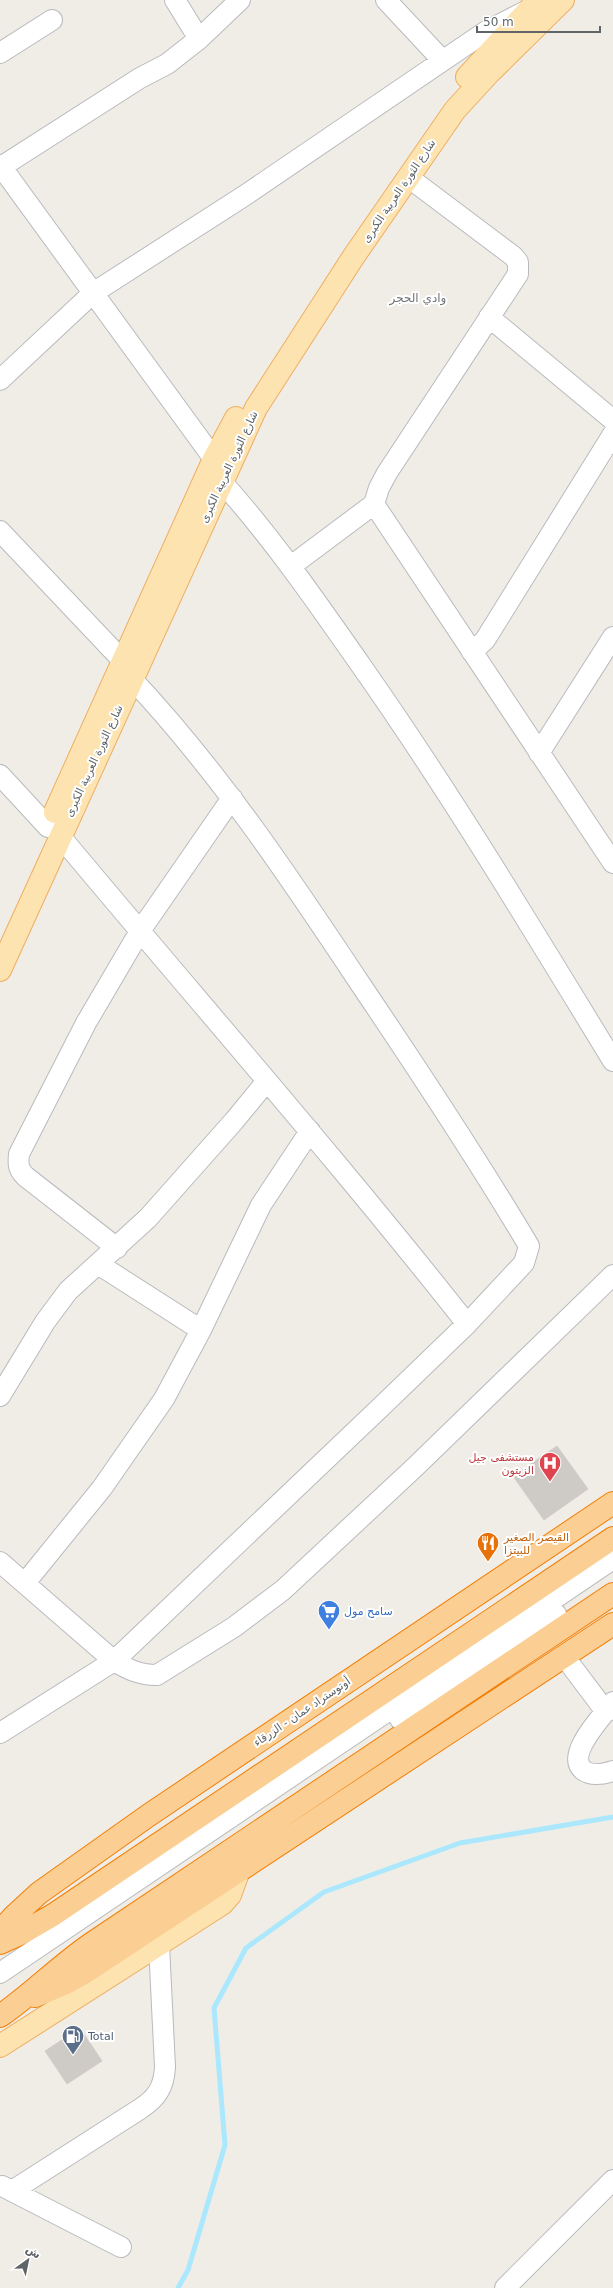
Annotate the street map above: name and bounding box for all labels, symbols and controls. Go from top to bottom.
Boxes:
scale bar [477,8,600,34]
text: 50 m [483,15,514,29]
street label: شارع الثورة العربية الكبرى [360,137,438,245]
district label: وادي الحجر [389,291,446,306]
street label: شارع الثورة العربية الكبرى [197,409,261,525]
street label: شارع الثورة العربية الكبرى [62,703,126,819]
hospital icon: مستشفى جيل الزيتون [537,1450,563,1483]
place label: مستشفى جيل الزيتون [468,1451,534,1477]
restaurant icon: القيصر الصغير للبيتزا [475,1530,501,1563]
place label: القيصر الصغير للبيتزا [503,1531,569,1557]
supermarket icon: سامح مول [316,1598,342,1631]
place label: سامح مول [344,1605,393,1618]
street label: أوتوستراد عمان - الزرقاء [251,1674,353,1749]
fuel station icon: Total [60,2023,86,2056]
place label: Total [87,2030,114,2043]
north arrow [8,2240,48,2280]
text: ش [23,2242,43,2262]

